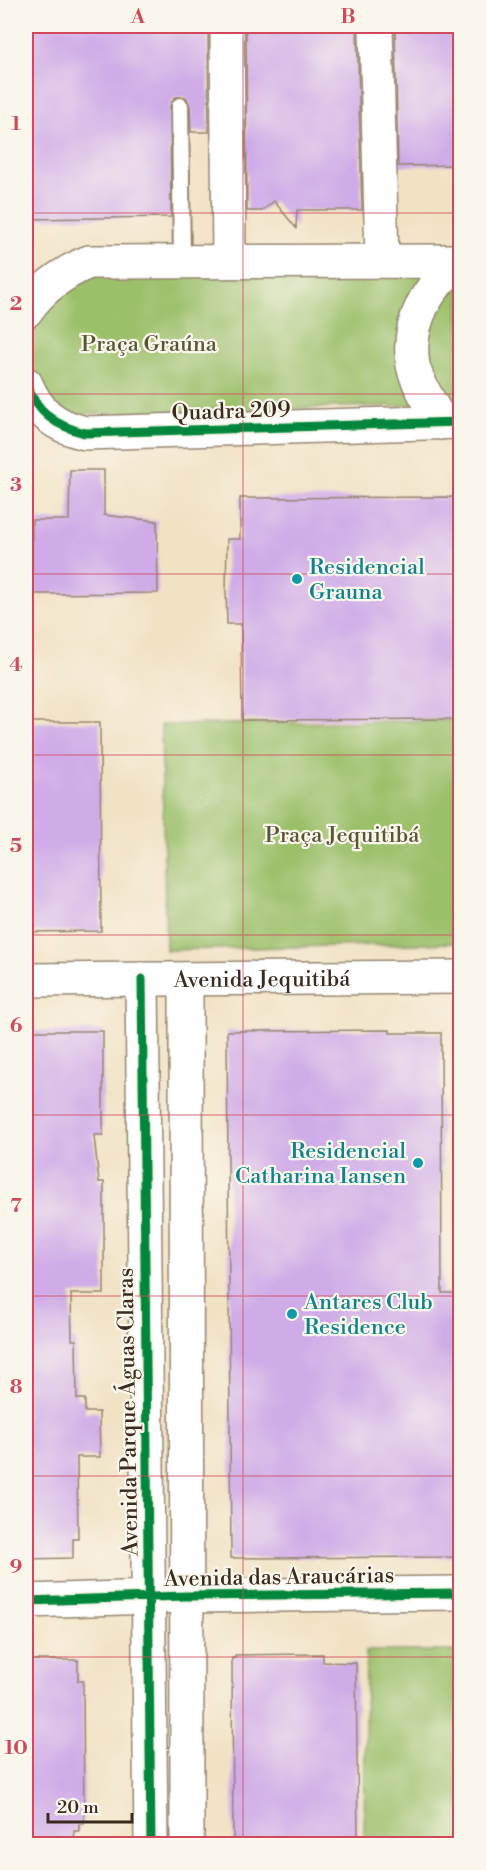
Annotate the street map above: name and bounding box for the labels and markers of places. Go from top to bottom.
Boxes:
place label: Residencial Grauna [309,554,425,606]
marker: Residencial Grauna [290,572,304,586]
place label: Residencial Catharina Iansen [235,1138,406,1190]
marker: Residencial Catharina Iansen [411,1156,425,1170]
place label: Antares Club Residence [303,1289,433,1341]
marker: Antares Club Residence [285,1307,299,1321]

